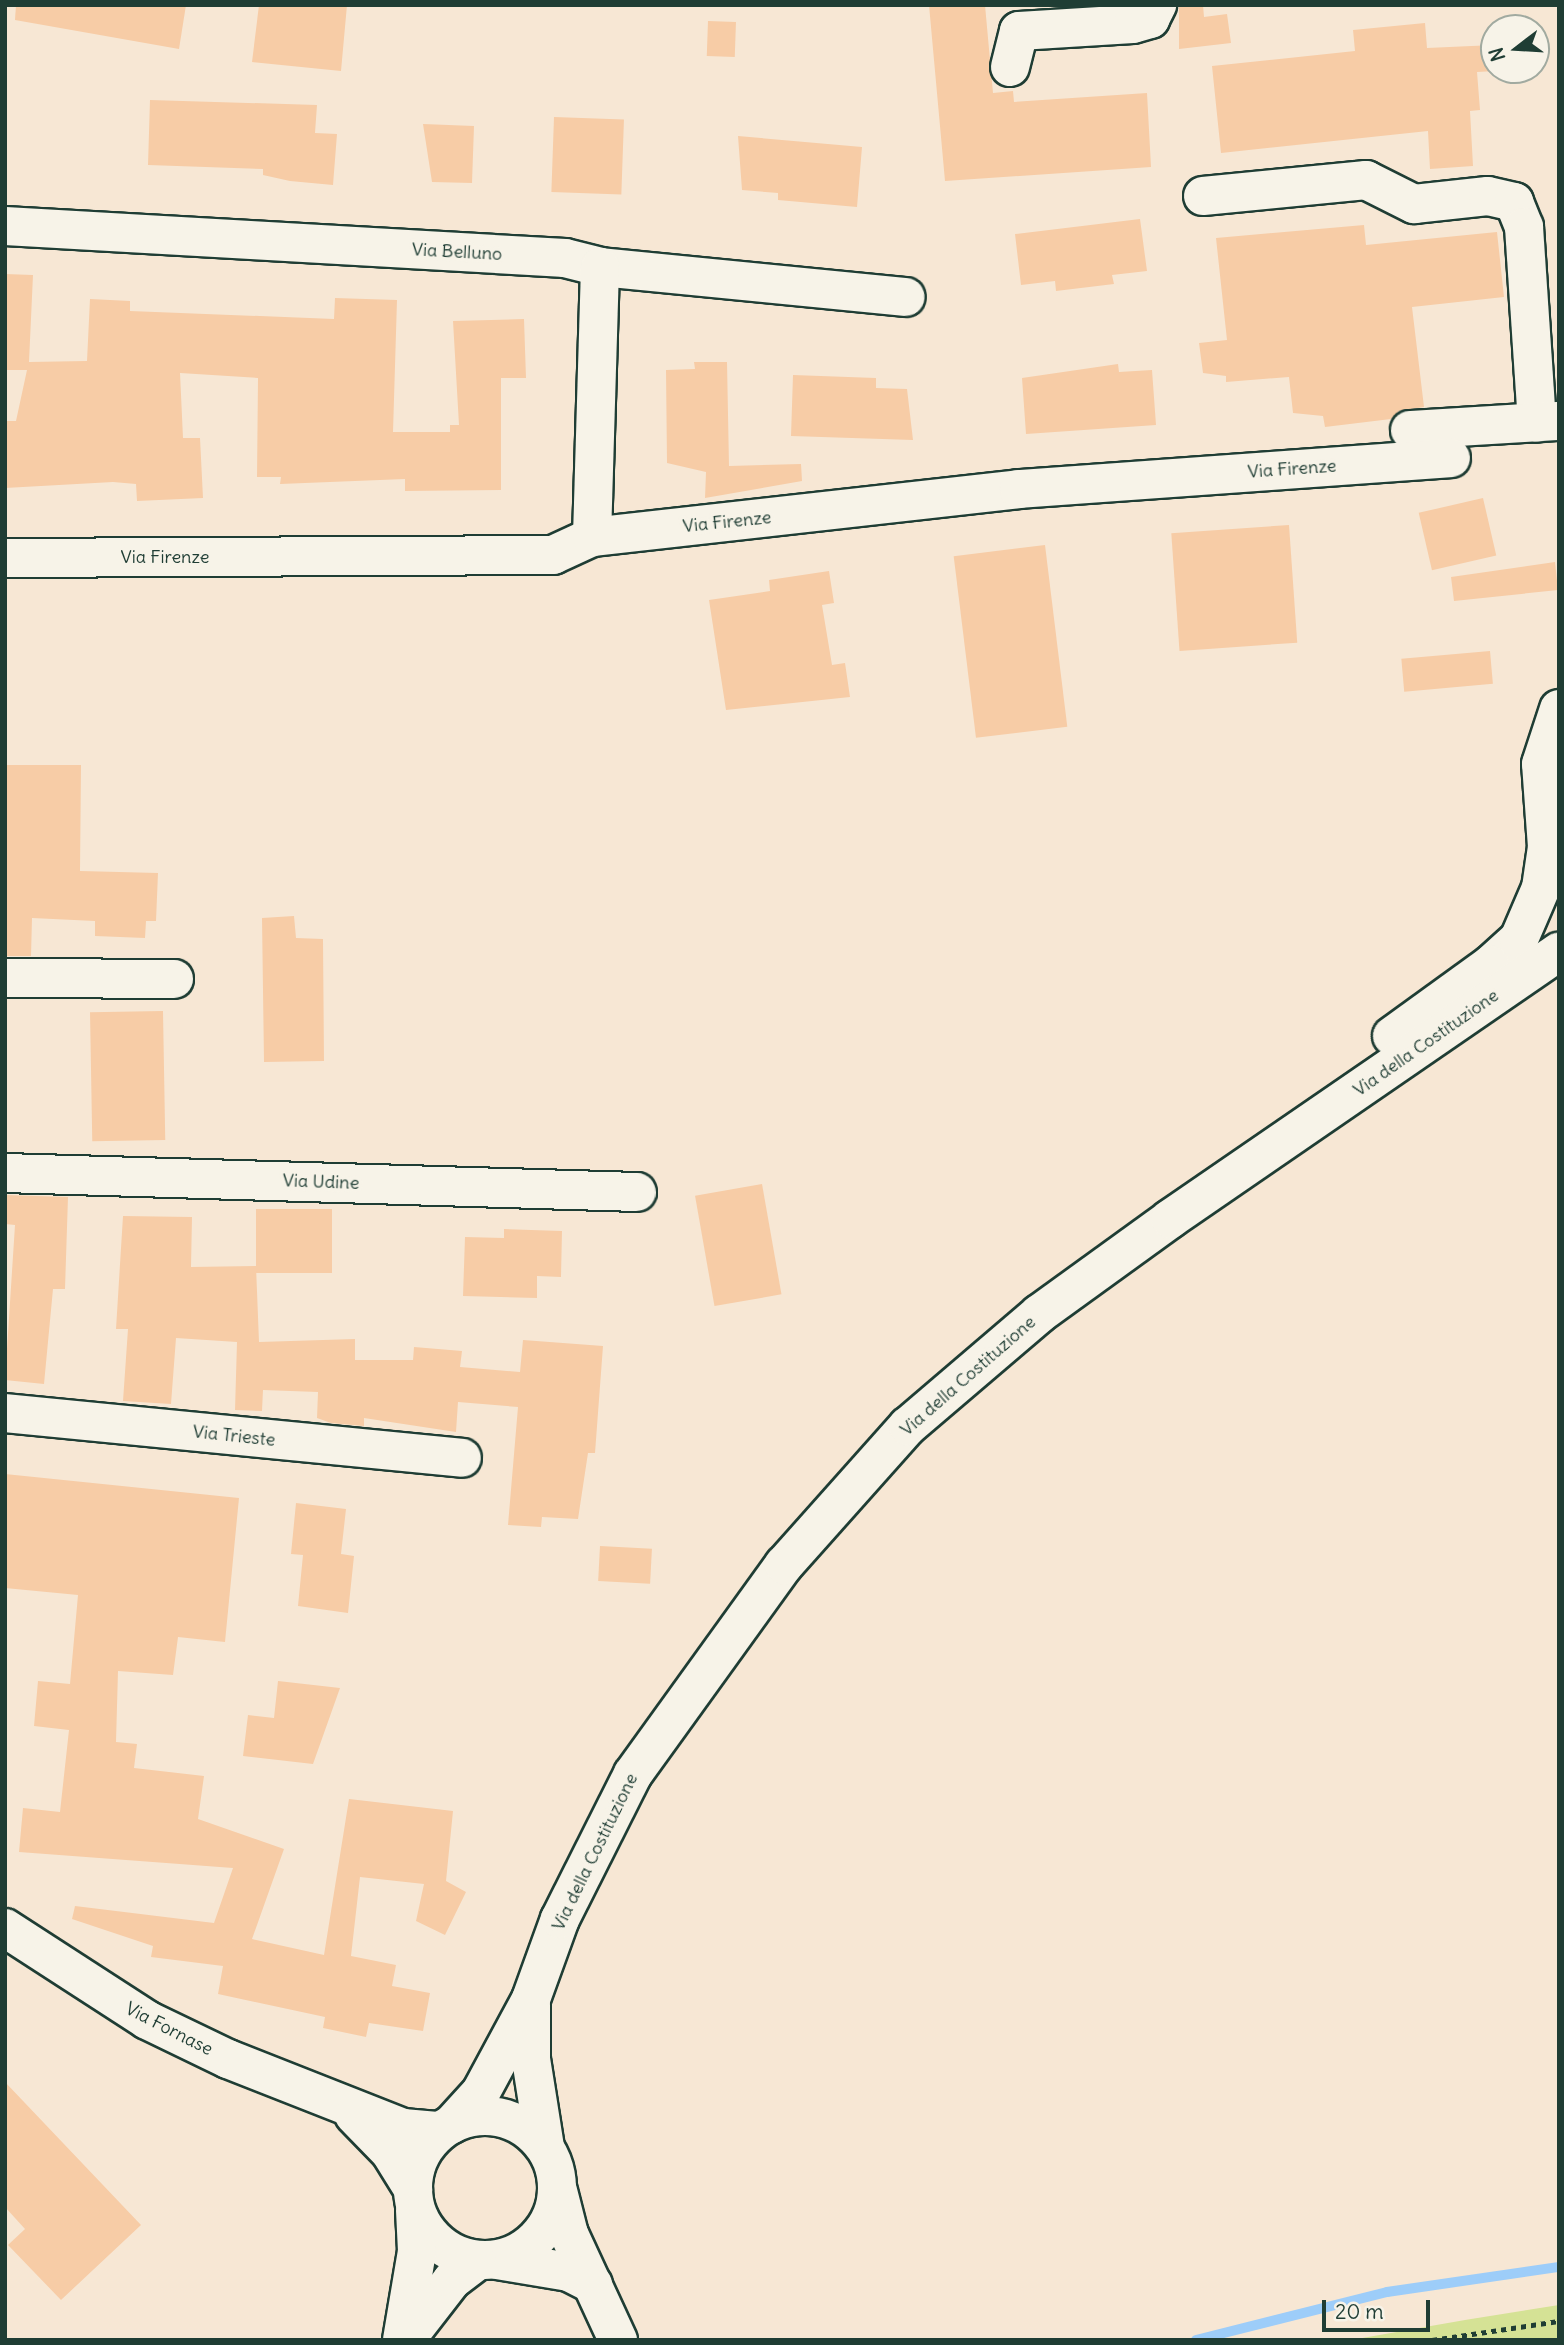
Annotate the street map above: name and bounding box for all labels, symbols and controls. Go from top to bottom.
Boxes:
north arrow [1480,14,1550,84]
text: N [1483,45,1510,64]
street label: Via Belluno [411,239,503,265]
street label: Via Firenze [1247,455,1337,483]
street label: Via Firenze [682,507,772,537]
street label: Via Firenze [121,546,209,568]
street label: Via della Costituzione [1349,985,1503,1101]
street label: Via Udine [282,1170,360,1194]
street label: Via della Costituzione [896,1311,1040,1441]
street label: Via Trieste [192,1421,276,1451]
street label: Via della Costituzione [548,1770,642,1934]
street label: Via Fornase [122,1998,216,2060]
scale bar [1326,2286,1434,2330]
text: 20 m [1335,2298,1384,2325]

